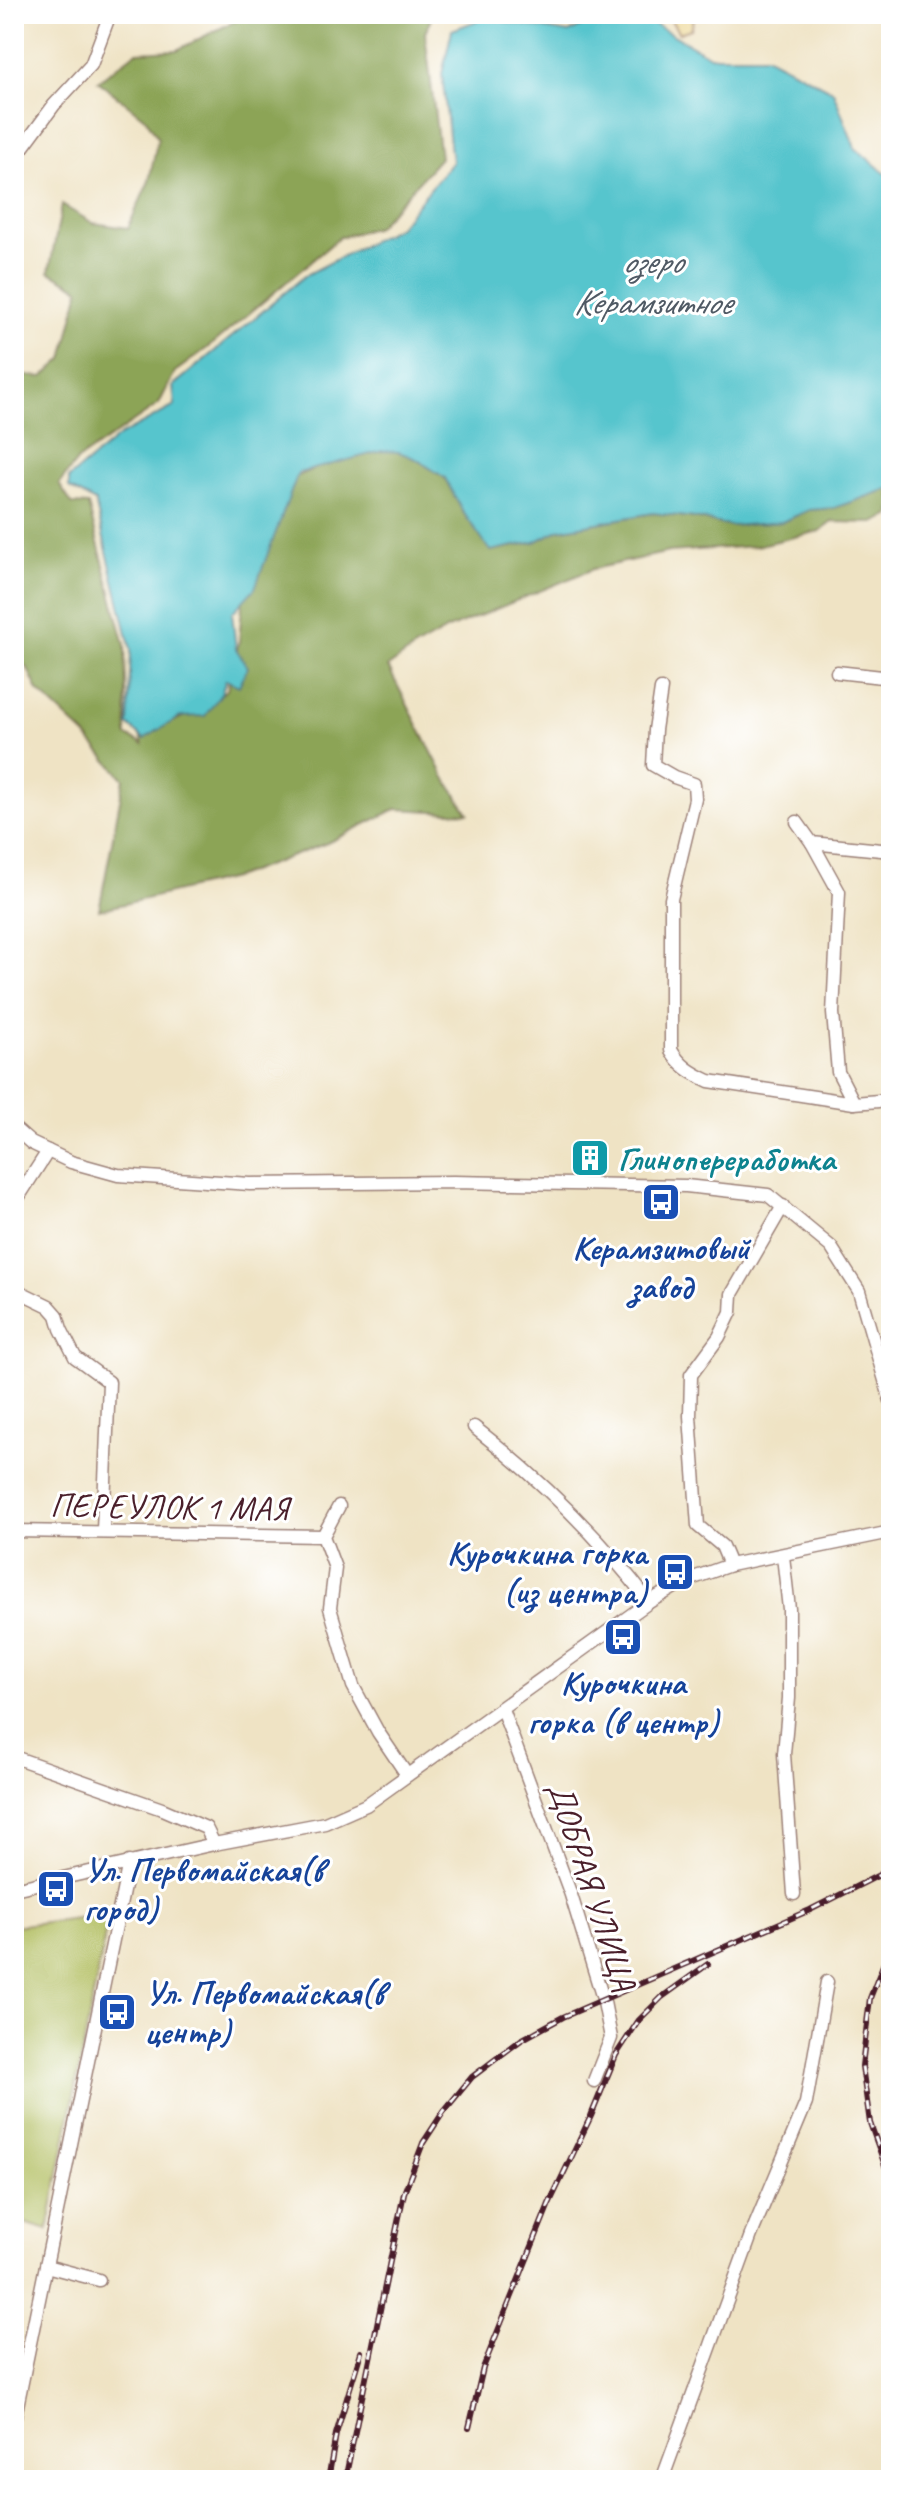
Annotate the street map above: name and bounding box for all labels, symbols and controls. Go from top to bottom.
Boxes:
water label: озеро Керамзитное [573,238,736,325]
building icon: Глинопереработка [569,1137,611,1179]
place label: Глинопереработка [618,1137,838,1180]
bus stop icon: Керамзитовый завод [640,1181,682,1223]
place label: Керамзитовый завод [572,1226,752,1309]
street label: ПЕРЕУЛОК 1 МАЯ [50,1483,293,1530]
place label: Курочкина горка (из центра) [447,1531,650,1614]
bus stop icon: Курочкина горка (из центра) [654,1551,696,1593]
bus stop icon: Курочкина горка (в центр) [602,1616,644,1658]
place label: Курочкина горка (в центр) [528,1661,721,1743]
street label: ДОБРАЯ УЛИЦА [539,1776,647,1997]
place label: Ул. Первомайская(в город) [84,1848,331,1930]
bus stop icon: Ул. Первомайская(в город) [35,1868,77,1910]
place label: Ул. Первомайская(в центр) [145,1971,392,2053]
bus stop icon: Ул. Первомайская(в центр) [96,1991,138,2033]

